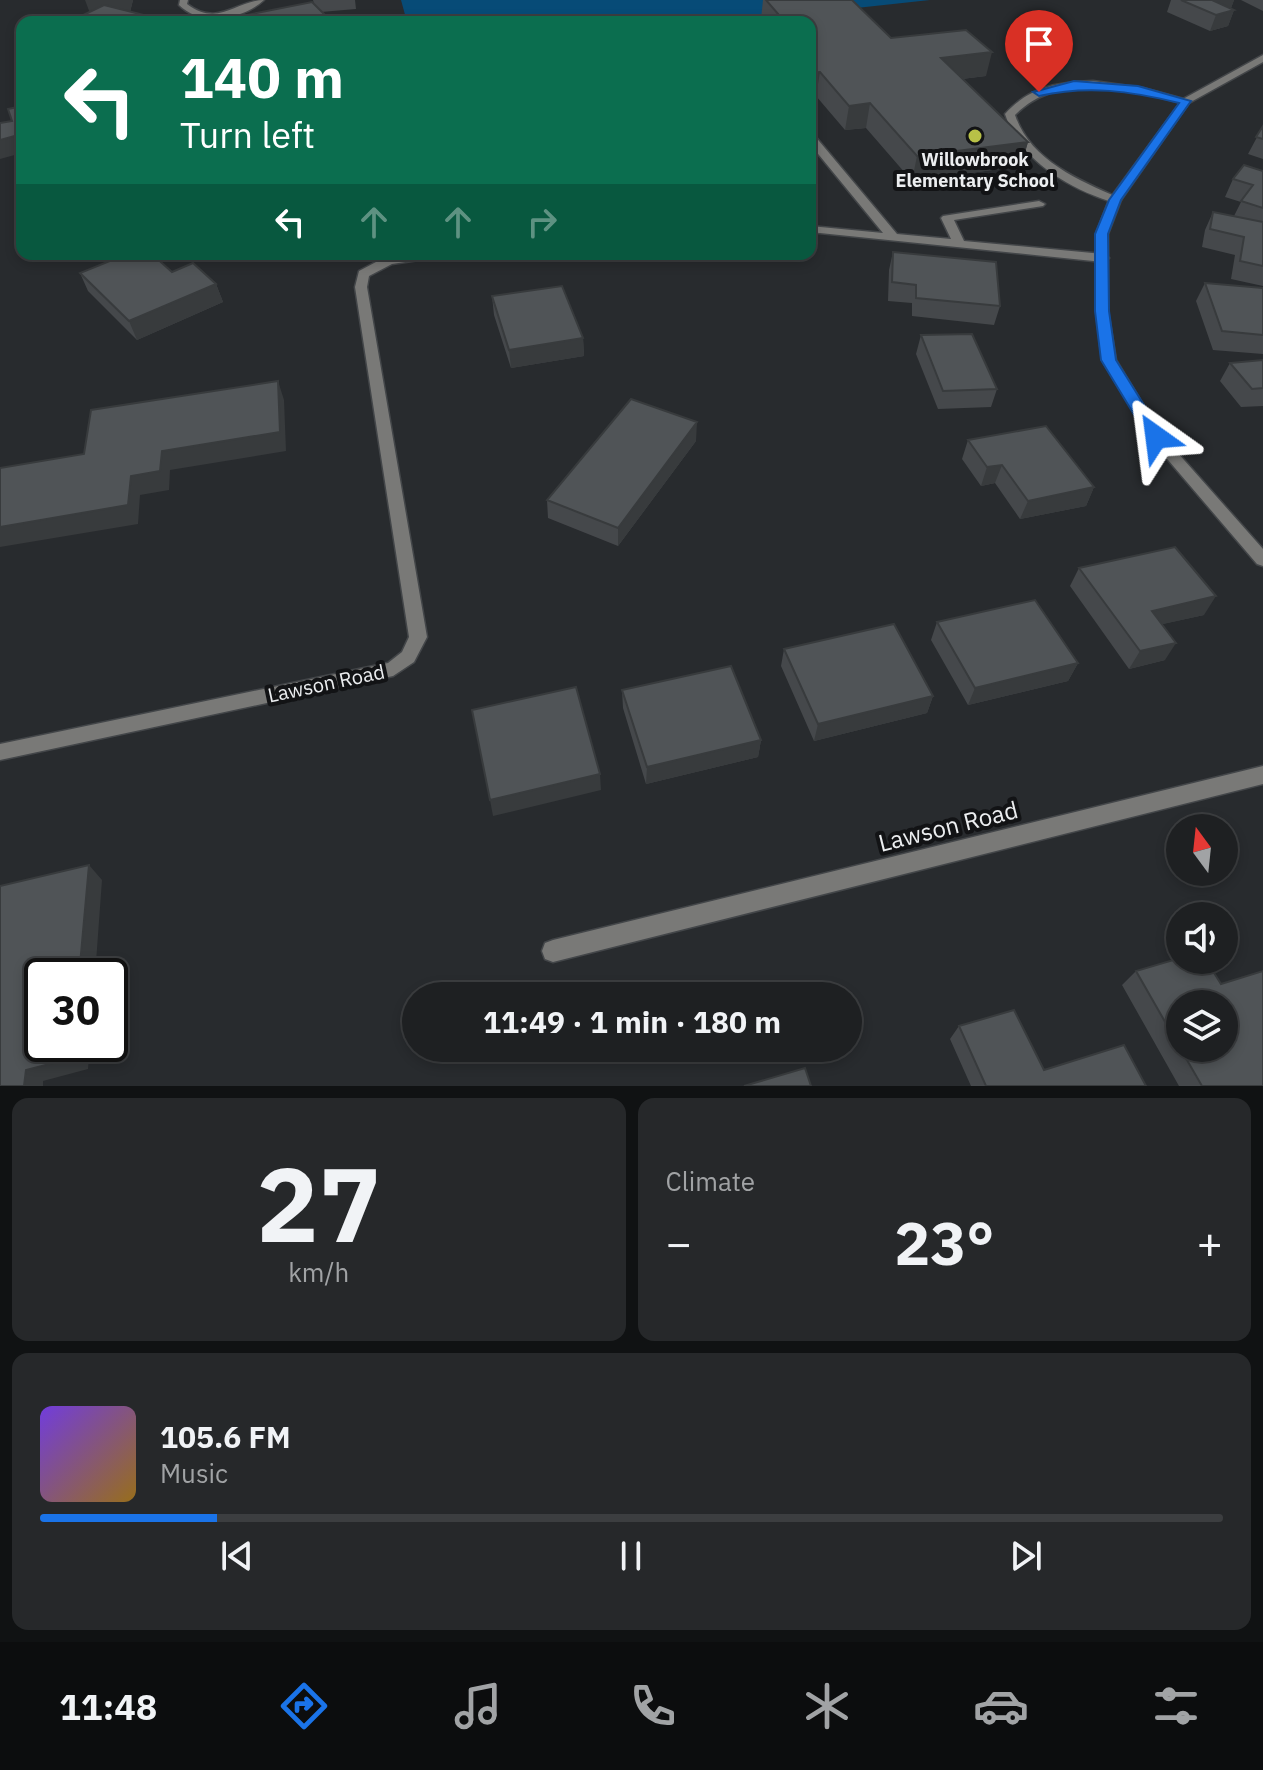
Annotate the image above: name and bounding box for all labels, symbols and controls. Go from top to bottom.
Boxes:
pin [1005,10,1073,92]
icon: arrive [1017,22,1061,66]
text: 140 m [180,41,344,113]
icon: left [48,48,152,152]
text: Turn left [180,111,315,158]
marker: Willowbrook Elementary School [966,127,984,145]
place label: Willowbrook Elementary School [896,148,1055,192]
icon: left [268,200,312,244]
icon: ahead [352,200,396,244]
icon: ahead [436,200,480,244]
icon: right [520,200,564,244]
position arrow [1114,395,1198,479]
street label: Lawson Road [265,657,387,709]
street label: Lawson Road [875,793,1021,859]
north arrow [1166,814,1238,886]
map controls [1166,814,1238,1062]
button: sound [1166,902,1238,974]
speed limit sign: 30 [24,958,128,1062]
button: layers [1166,990,1238,1062]
text: 11:49 · 1 min · 180 m [483,1002,781,1041]
text: 27 [256,1135,381,1271]
text: Climate [666,1164,755,1198]
text: 23° [894,1203,994,1282]
text: − [666,1214,692,1271]
text: + [1197,1214,1223,1271]
text: km/h [288,1255,349,1289]
text: 105.6 FM [160,1417,291,1456]
text: Music [160,1456,228,1490]
icon: previous [215,1534,259,1578]
icon: pause [609,1534,653,1578]
icon: next [1004,1534,1048,1578]
icon: directions [276,1678,332,1734]
icon: music [450,1678,506,1734]
icon: phone [625,1678,681,1734]
icon: climate [799,1678,855,1734]
icon: car [973,1678,1029,1734]
icon: filters [1148,1678,1204,1734]
text: 11:48 [59,1683,157,1730]

